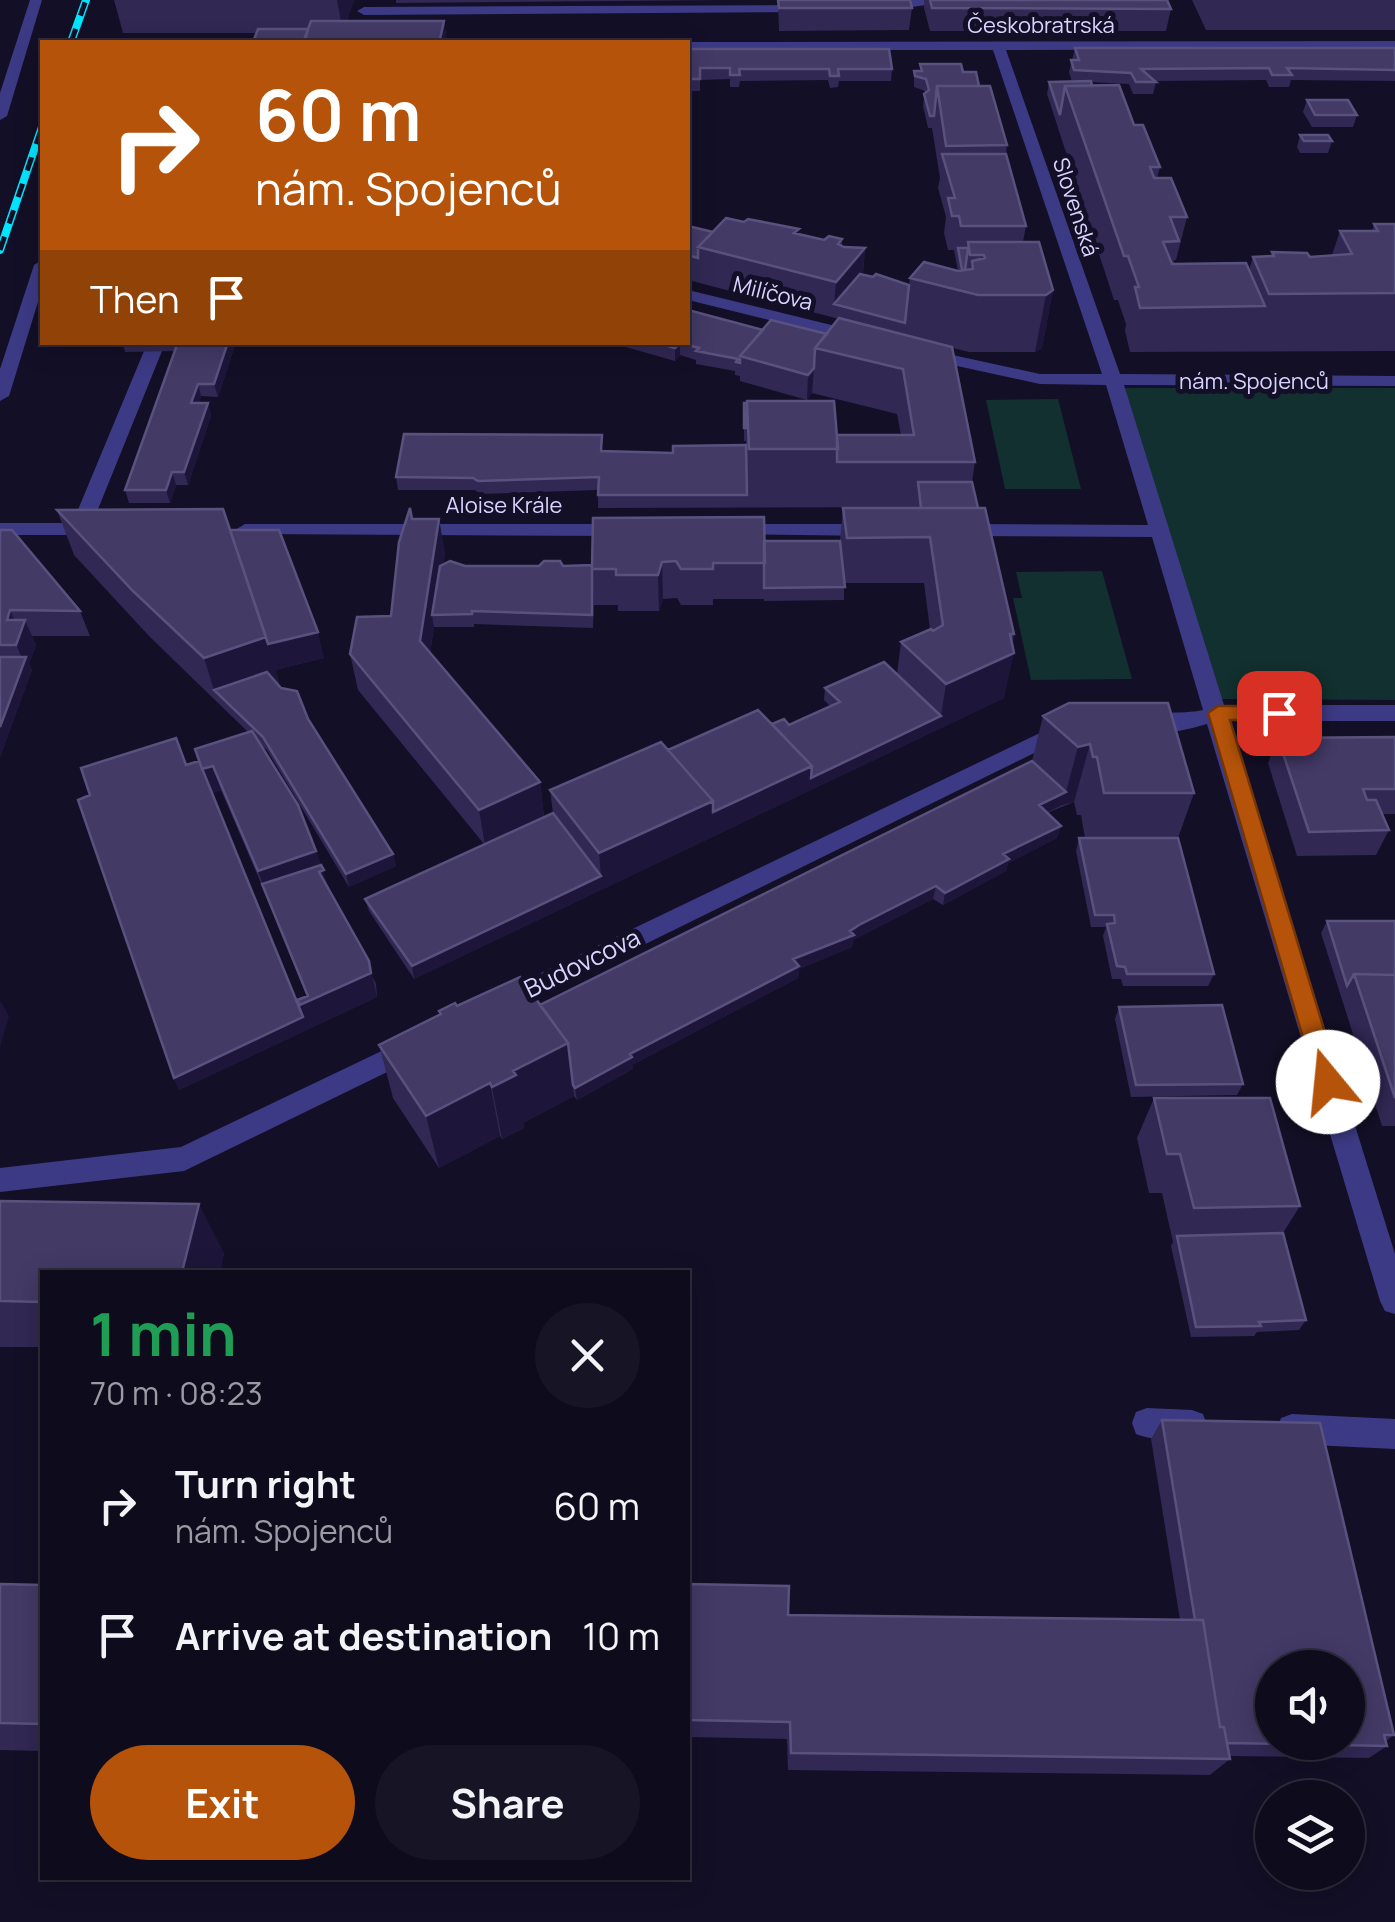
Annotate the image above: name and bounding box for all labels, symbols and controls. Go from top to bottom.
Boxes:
street label: Českobratrská [967,10,1115,40]
text: 60 m [255,66,422,162]
icon: right [90,80,220,210]
street label: Slovenská [1046,154,1106,260]
text: nám. Spojenců [255,157,561,219]
street label: Milíčova [730,269,816,317]
icon: arrive [199,270,254,325]
text: Then [90,272,179,324]
street label: nám. Spojenců [1179,366,1329,396]
street label: Aloise Krále [446,490,563,520]
pin [1237,671,1322,756]
icon: arrive [1252,686,1307,741]
street label: Budovcova [518,919,646,1006]
position arrow [1276,1030,1380,1134]
text: 1 min [90,1292,237,1374]
button: close [535,1303,640,1408]
text: 70 m · 08:23 [90,1371,263,1415]
text: Turn right [175,1457,356,1509]
icon: right [90,1478,145,1533]
text: 60 m [553,1479,640,1531]
text: nám. Spojenců [175,1509,393,1553]
icon: arrive [90,1608,145,1663]
text: Arrive at destination [175,1609,552,1661]
text: 10 m [582,1609,660,1661]
map controls [1255,1650,1365,1890]
button: sound [1255,1650,1365,1760]
button: Exit [90,1745,355,1860]
button: Share [375,1745,640,1860]
button: layers [1255,1780,1365,1890]

